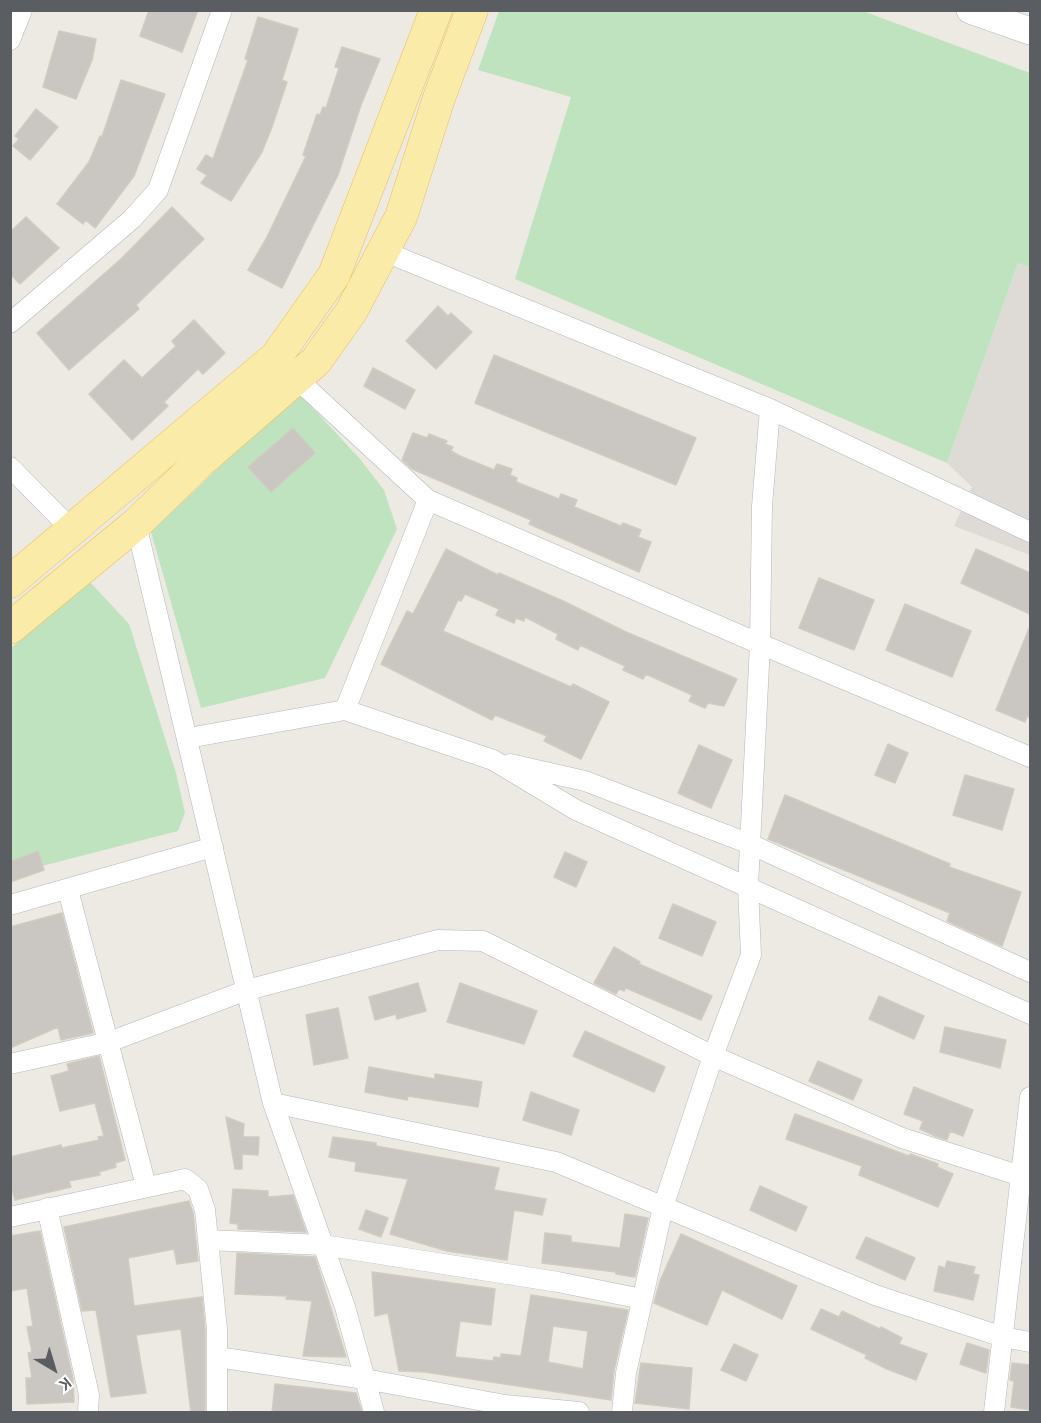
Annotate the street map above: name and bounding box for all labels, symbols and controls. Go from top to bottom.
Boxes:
north arrow [24,1339,84,1399]
text: K [56,1373,75,1394]

